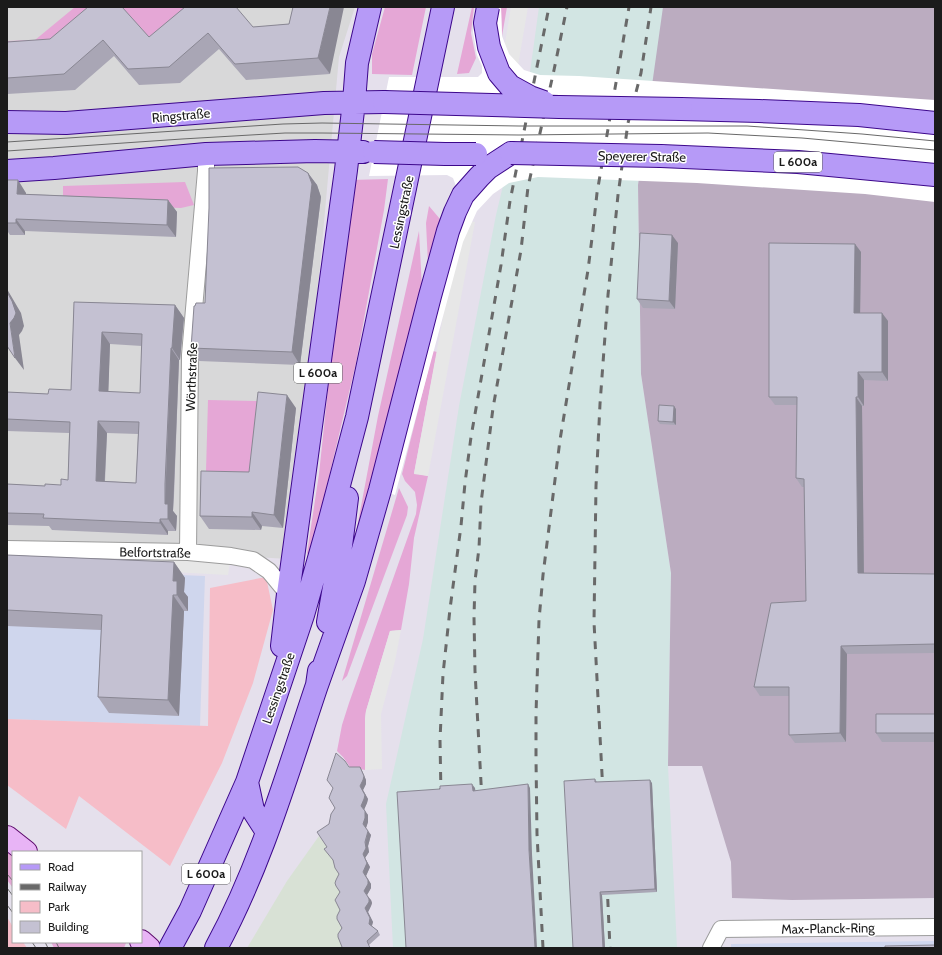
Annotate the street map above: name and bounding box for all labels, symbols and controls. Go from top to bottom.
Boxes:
street label: Ringstraße [151,104,211,126]
street label: Speyerer Straße [598,147,687,165]
road number: L 600a [774,152,822,172]
street label: Lessingstraße [385,174,417,250]
street label: Wörthstraße [182,342,200,412]
road number: L 600a [294,363,342,383]
street label: Belfortstraße [119,543,191,561]
street label: Lessingstraße [258,650,298,726]
legend [12,851,142,943]
text: Road [48,859,74,874]
road number: L 600a [182,864,230,884]
text: Railway [48,879,86,894]
text: Park [48,899,70,914]
text: Building [48,919,90,934]
street label: Max-Planck-Ring [781,919,875,937]

